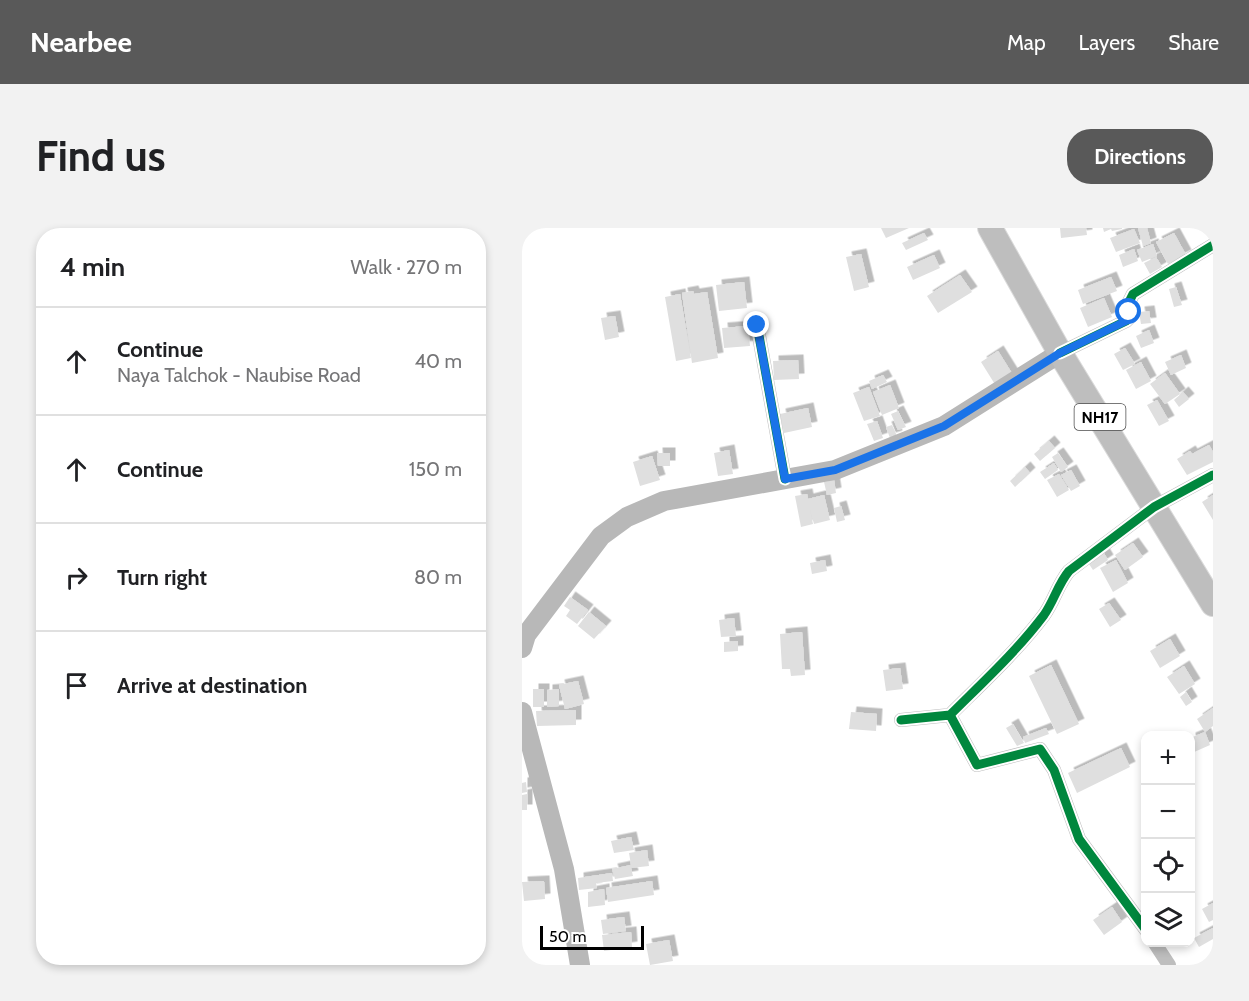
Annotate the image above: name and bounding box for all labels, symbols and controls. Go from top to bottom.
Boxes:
text: Nearbee [30,25,132,59]
text: Map [1007,30,1046,55]
text: Layers [1079,30,1135,55]
text: Share [1168,30,1219,55]
button: Directions [1067,129,1213,184]
text: Find us [36,130,165,182]
text: 4 min [60,251,125,283]
text: Walk · 270 m [350,255,462,279]
route start [1115,298,1141,324]
route end [743,311,769,337]
text: Continue [117,336,203,363]
icon: ahead [60,345,93,378]
text: 40 m [414,349,462,373]
text: Naya Talchok - Naubise Road [117,363,361,387]
road number: NH17 [1074,404,1126,430]
icon: ahead [60,453,93,486]
text: Continue [117,456,203,483]
text: 150 m [409,457,462,481]
icon: right [60,561,93,594]
text: Turn right [117,564,207,591]
text: 80 m [414,565,462,589]
icon: arrive [60,669,93,702]
text: Arrive at destination [117,672,307,699]
map controls [1141,731,1195,947]
button: + [1141,731,1195,785]
button: − [1141,785,1195,839]
button: locate [1141,839,1195,893]
button: layers [1141,893,1195,947]
scale bar [540,923,644,950]
text: 50 m [549,927,586,946]

